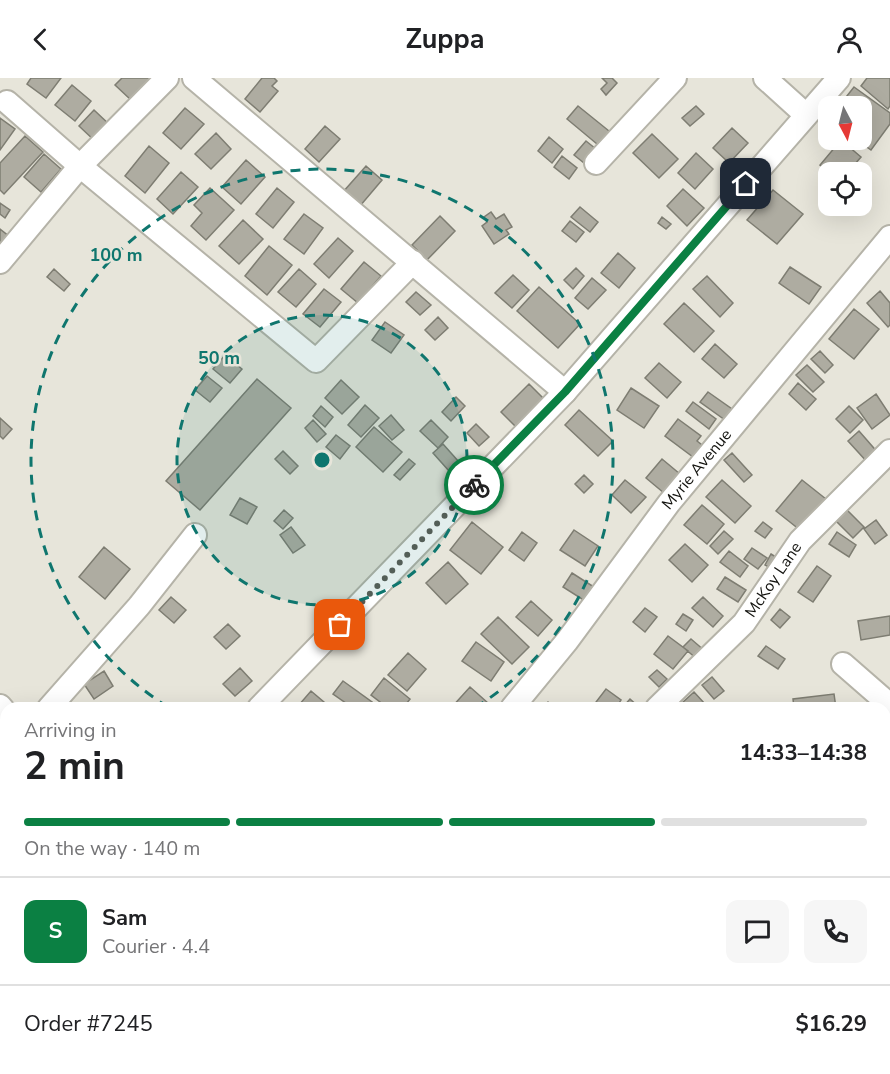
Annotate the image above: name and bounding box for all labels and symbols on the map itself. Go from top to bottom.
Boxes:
north arrow [818,96,872,150]
pin [720,158,771,209]
text: 100 m [89,243,143,267]
text: 50 m [198,346,240,370]
street label: Myrie Avenue [657,424,737,514]
centre of rings [312,450,332,470]
courier [444,455,504,515]
street label: McKoy Lane [740,538,807,622]
pin [314,599,365,650]

